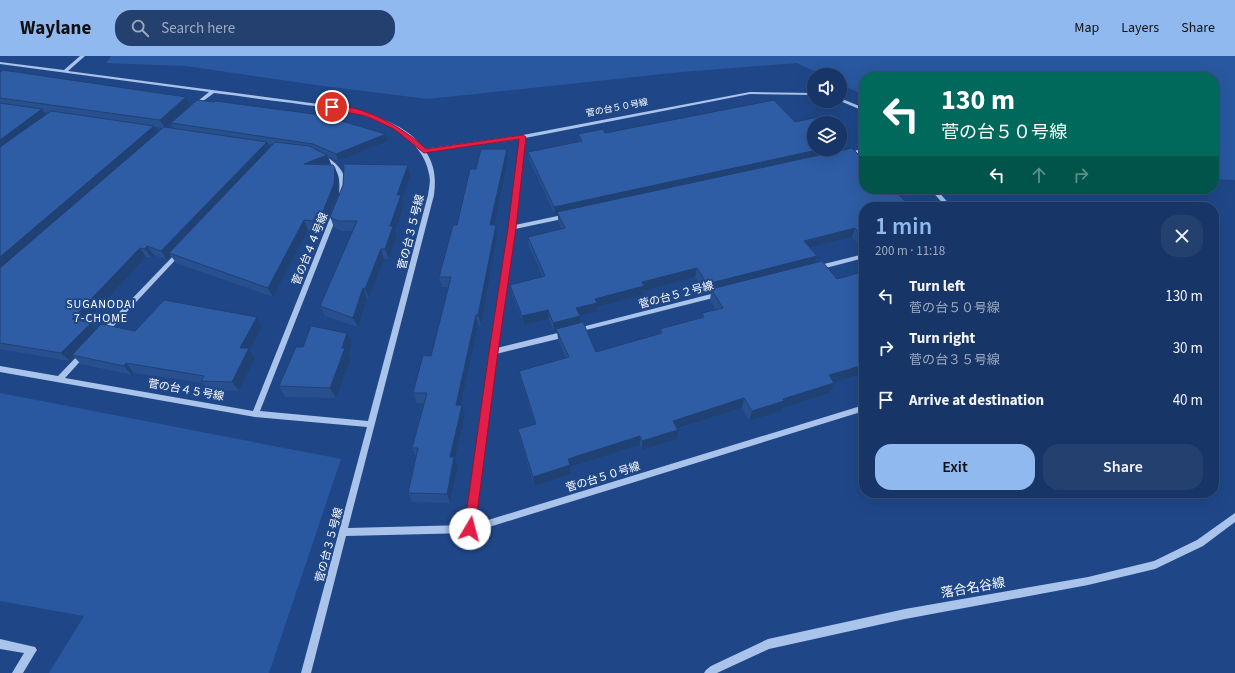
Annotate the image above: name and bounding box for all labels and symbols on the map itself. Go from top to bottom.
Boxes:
pin [315,90,349,124]
street label: 菅の台５０号線 [585,95,650,120]
street label: 菅の台３５号線 [394,193,428,271]
street label: 菅の台４４号線 [289,210,331,288]
street label: 菅の台５２号線 [637,278,715,312]
district label: SUGANODAI 7-CHOME [66,296,136,327]
street label: 菅の台４５号線 [147,376,225,404]
street label: 菅の台５０号線 [564,459,642,495]
street label: 菅の台３５号線 [312,506,346,584]
position arrow [449,508,491,550]
street label: 落合名谷線 [939,573,1007,603]

